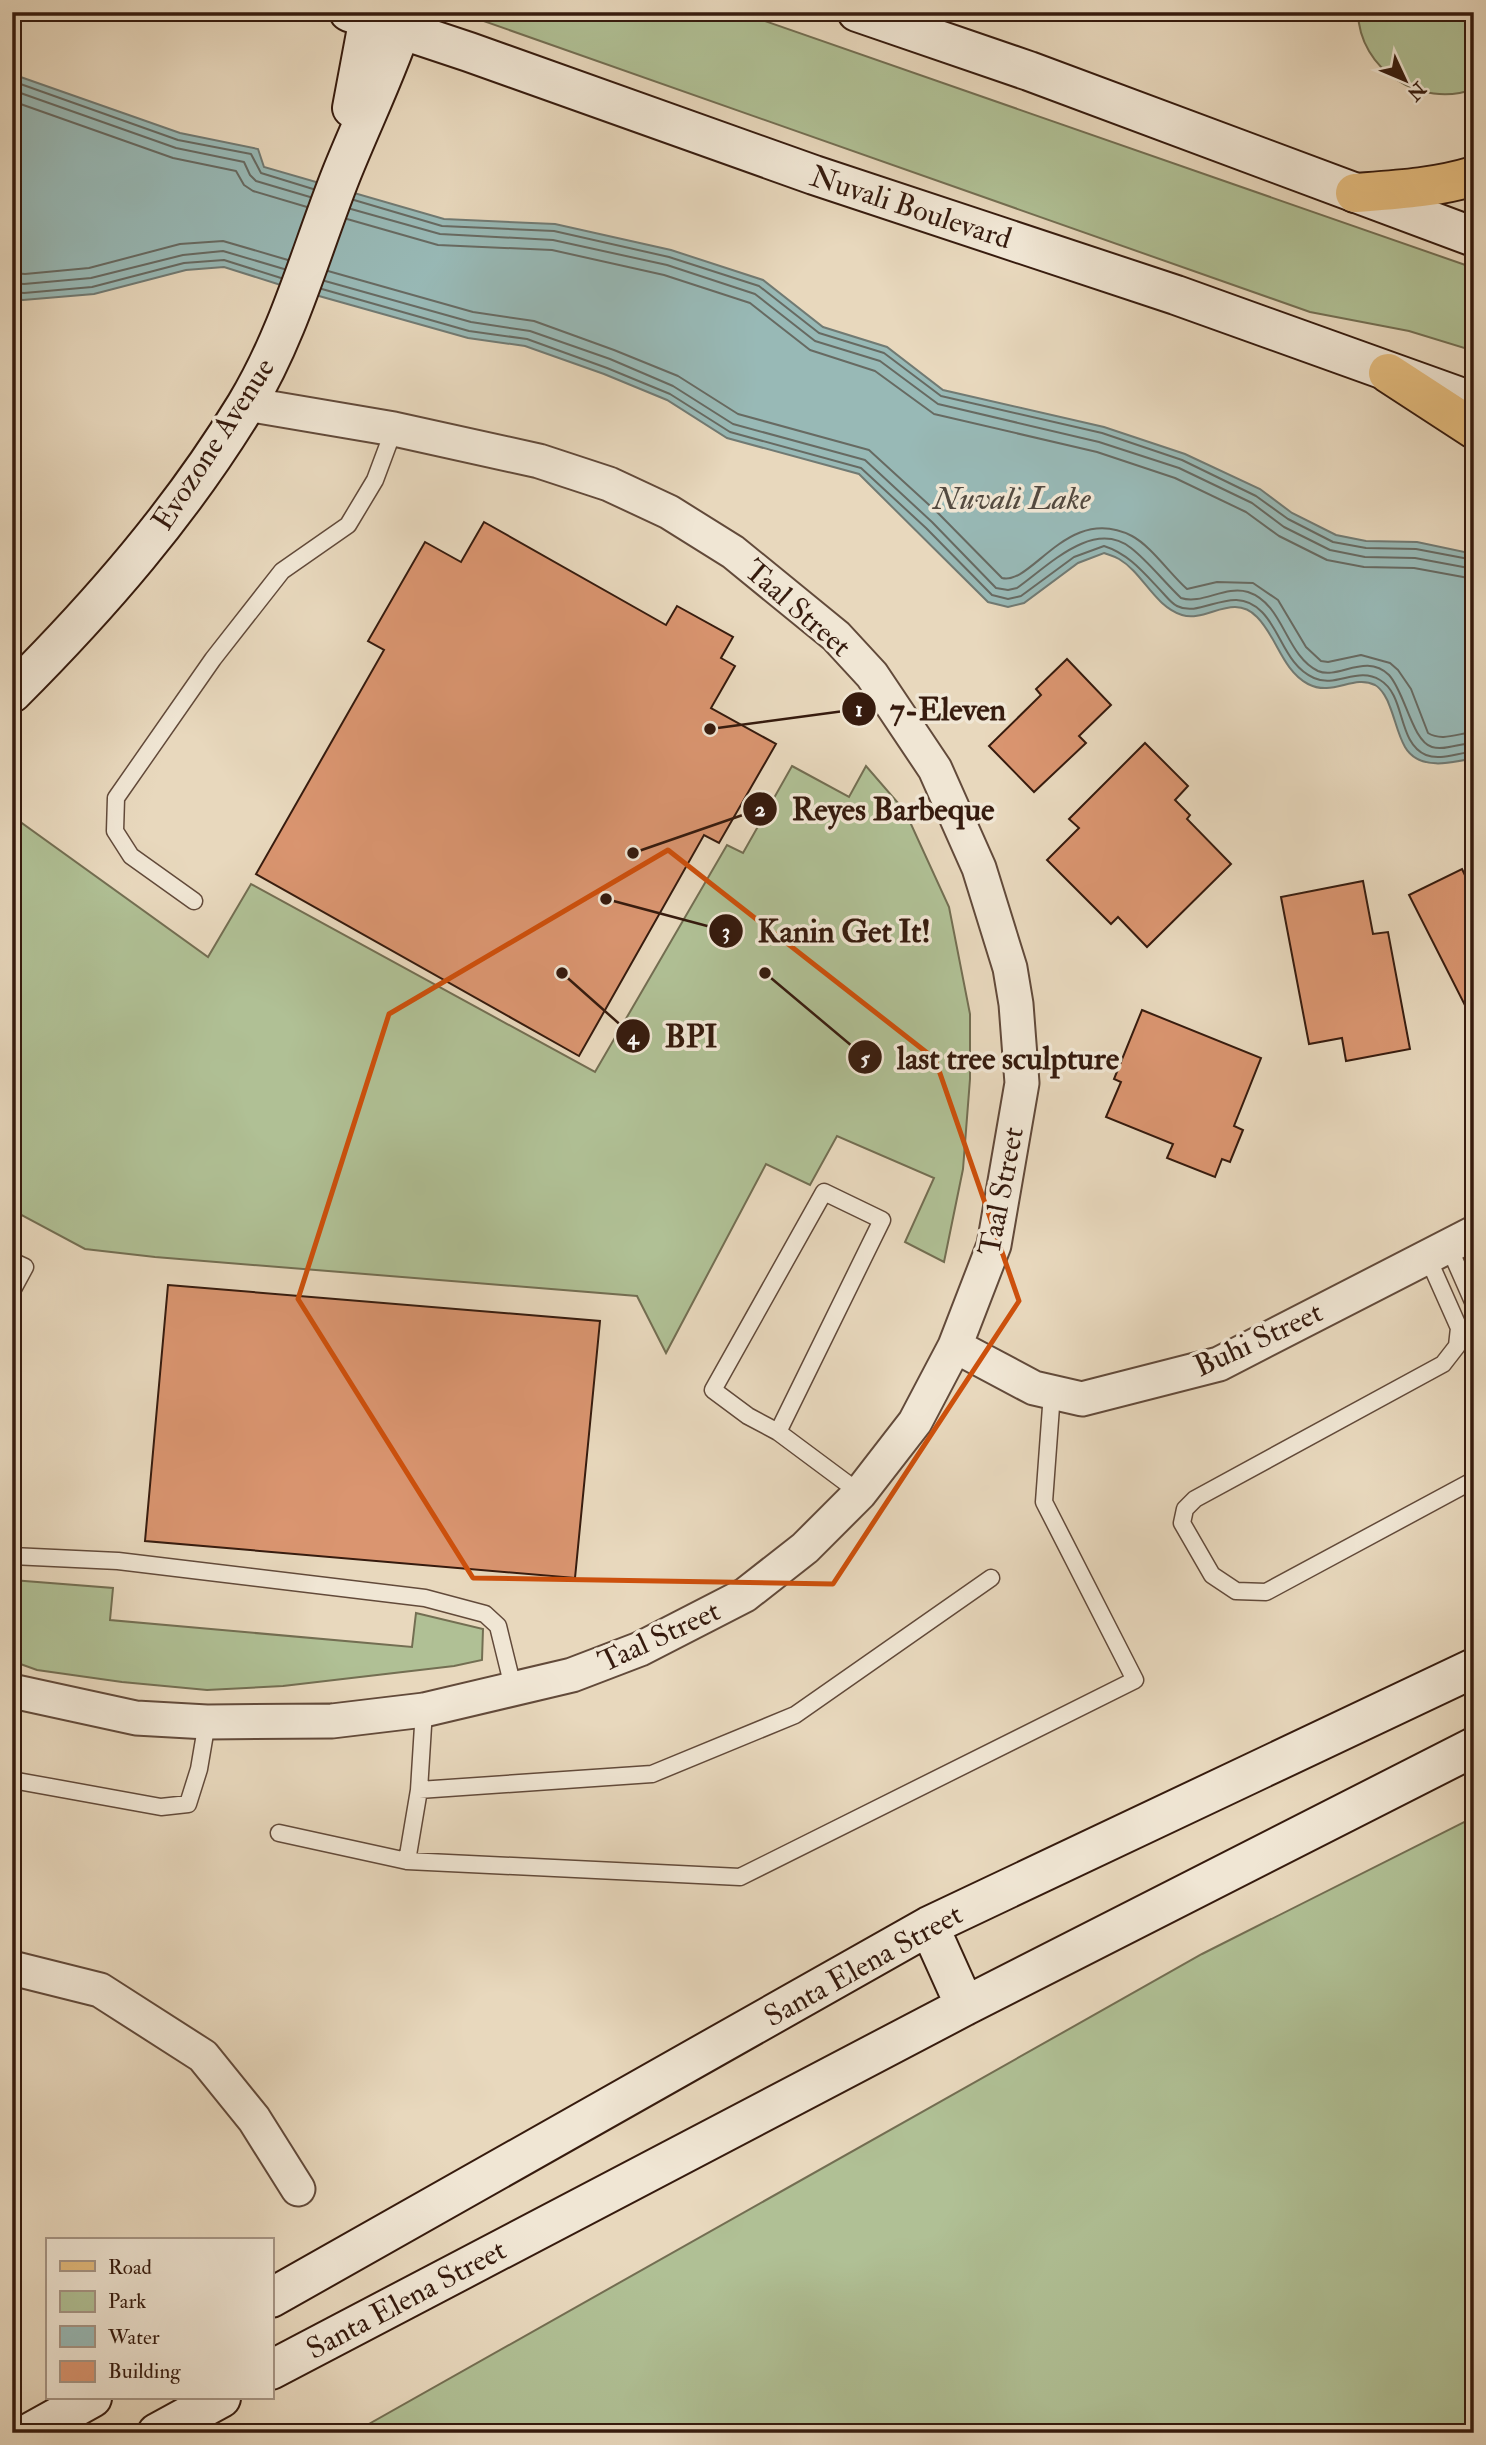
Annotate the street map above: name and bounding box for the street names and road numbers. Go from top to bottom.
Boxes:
street label: Nuvali Boulevard [806,158,1016,257]
street label: Evozone Avenue [144,351,283,537]
street label: Taal Street [737,552,859,665]
street label: Taal Street [971,1124,1032,1258]
street label: Buhi Street [1188,1294,1329,1385]
street label: Taal Street [593,1592,726,1681]
street label: Santa Elena Street [758,1896,969,2035]
street label: Santa Elena Street [300,2231,513,2368]

